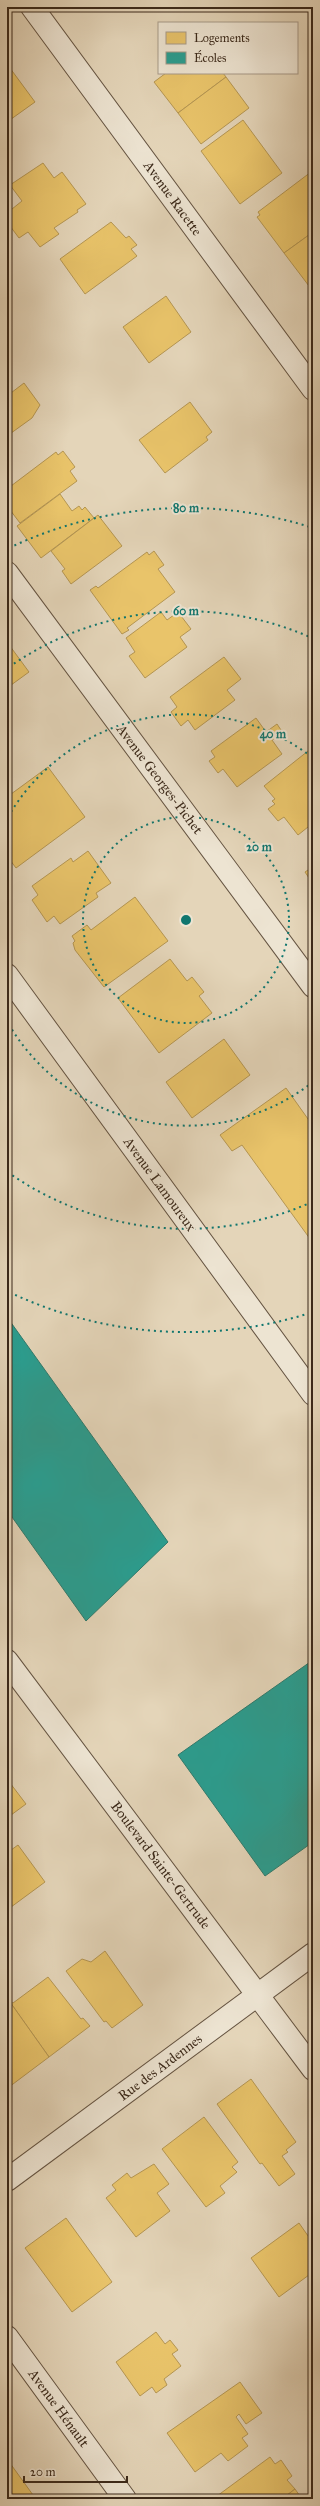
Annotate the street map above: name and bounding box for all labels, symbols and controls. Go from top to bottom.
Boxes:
legend [158,22,298,74]
text: Logements [194,31,250,46]
text: Écoles [194,49,226,65]
street label: Avenue Racette [139,157,206,239]
text: 80 m [173,501,200,515]
text: 60 m [173,604,200,618]
street label: Avenue Georges-Pichet [112,720,206,838]
text: 40 m [260,727,287,742]
text: 20 m [246,840,273,854]
centre of rings [179,913,193,927]
street label: Avenue Lamoureux [119,1133,200,1235]
street label: Boulevard Sainte-Gertrude [107,1798,214,1932]
street label: Rue des Ardennes [115,2030,206,2104]
street label: Avenue Hénault [24,2365,93,2451]
scale bar [24,2458,127,2484]
text: 20 m [30,2465,56,2479]

